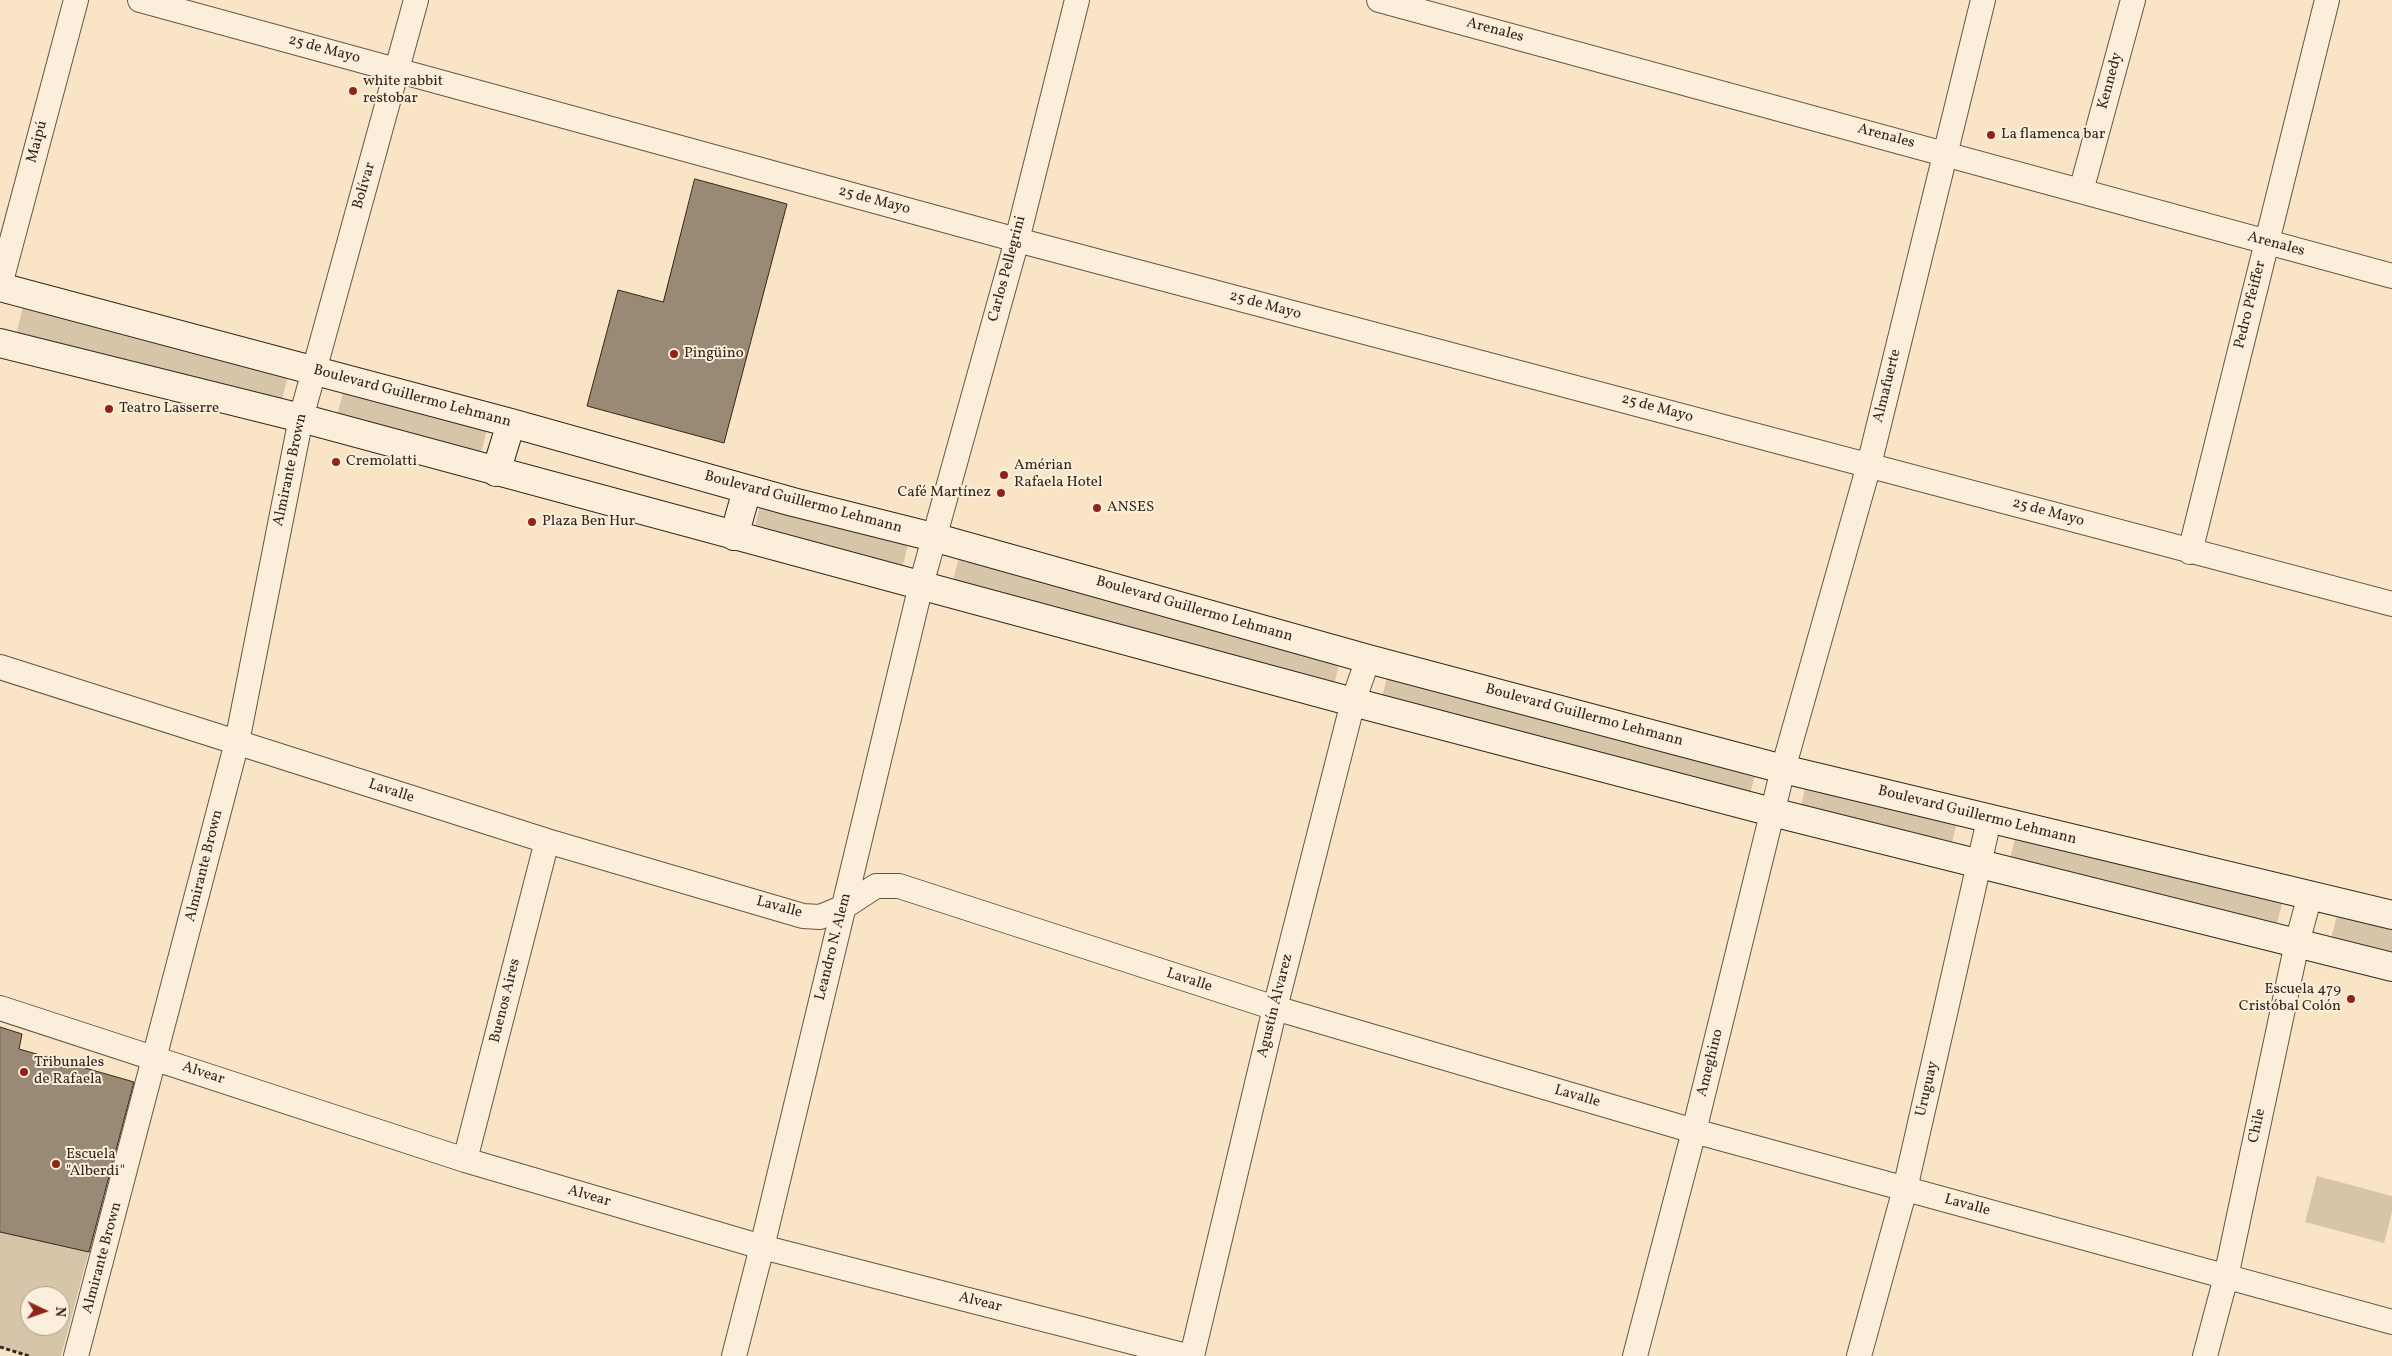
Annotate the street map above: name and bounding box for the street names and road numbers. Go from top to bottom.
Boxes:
street label: Arenales [1464,15,1526,47]
street label: 25 de Mayo [286,32,362,68]
street label: Kennedy [2095,51,2127,111]
street label: Maipú [24,119,52,165]
street label: Arenales [1855,121,1917,153]
street label: Bolívar [350,161,380,211]
street label: 25 de Mayo [836,183,912,219]
street label: Carlos Pellegrini [985,214,1031,324]
street label: Arenales [2245,229,2307,261]
street label: Pedro Pfeiffer [2231,259,2271,351]
street label: 25 de Mayo [1227,288,1303,324]
street label: Almafuerte [1870,347,1906,425]
street label: Boulevard Guillermo Lehmann [311,362,513,432]
street label: 25 de Mayo [1619,391,1695,427]
street label: Almirante Brown [270,412,312,528]
street label: Boulevard Guillermo Lehmann [702,468,904,538]
street label: 25 de Mayo [2010,495,2086,531]
street label: Boulevard Guillermo Lehmann [1093,573,1295,647]
street label: Boulevard Guillermo Lehmann [1483,681,1685,751]
street label: Lavalle [366,776,416,808]
street label: Boulevard Guillermo Lehmann [1876,783,2078,849]
street label: Almirante Brown [182,808,228,924]
street label: Leandro N. Alem [812,892,856,1002]
street label: Lavalle [754,893,804,923]
street label: Agustín Álvarez [1254,952,1298,1060]
street label: Buenos Aires [487,957,525,1045]
street label: Lavalle [1164,965,1214,997]
street label: Ameghino [1694,1027,1728,1099]
street label: Alvear [179,1059,227,1089]
street label: Uruguay [1913,1060,1943,1118]
street label: Lavalle [1552,1082,1602,1112]
street label: Chile [2246,1107,2270,1145]
street label: Alvear [566,1182,612,1212]
street label: Lavalle [1942,1191,1992,1221]
street label: Almirante Brown [79,1200,127,1316]
street label: Alvear [957,1289,1003,1317]

